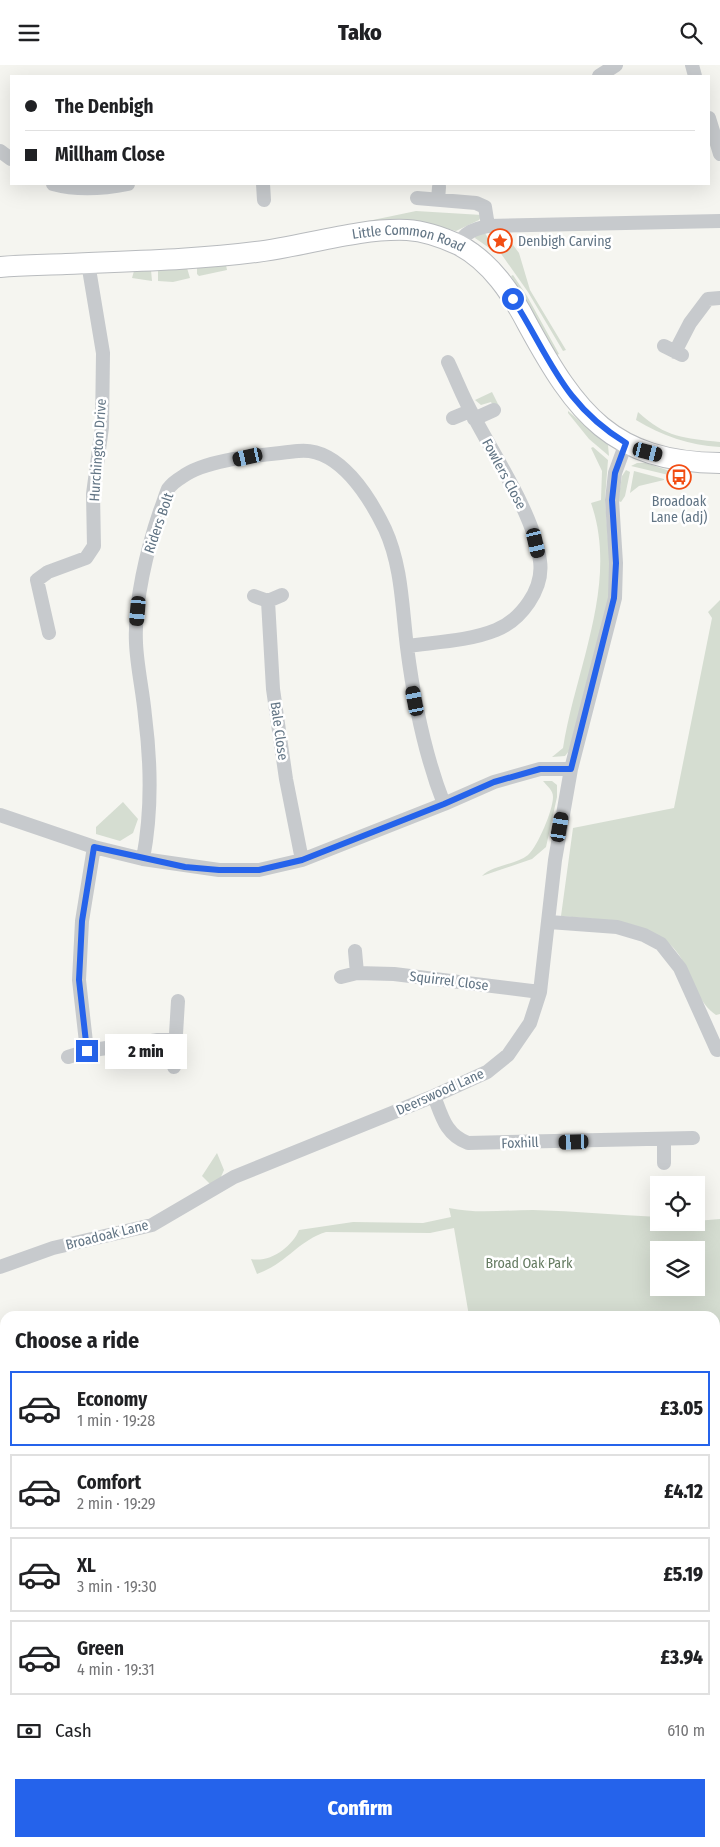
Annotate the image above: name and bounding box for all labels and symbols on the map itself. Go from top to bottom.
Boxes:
street label: Little Common Road [351,221,468,255]
place icon: Denbigh Carving [487,228,513,254]
place label: Denbigh Carving [518,233,612,250]
route start [502,288,524,310]
street label: Hurchington Drive [86,398,110,502]
street label: Fowlers Close [478,436,530,512]
car [631,441,664,463]
car [231,446,264,468]
bus stop icon: Broadoak Lane (adj) [666,464,692,490]
street label: Riders Bolt [141,490,177,555]
place label: Broadoak Lane (adj) [651,493,707,526]
car [525,527,546,559]
car [129,595,146,627]
car [404,685,425,717]
street label: Bale Close [266,701,292,762]
car [550,811,569,843]
street label: Squirrel Close [409,968,490,994]
callout: 2 min [104,1033,187,1069]
route end [76,1040,98,1062]
street label: Deerswood Lane [393,1065,487,1119]
street label: Foxhill [501,1134,539,1152]
car [558,1134,589,1150]
street label: Broadoak Lane [64,1216,150,1254]
park label: Broad Oak Park [485,1255,573,1272]

